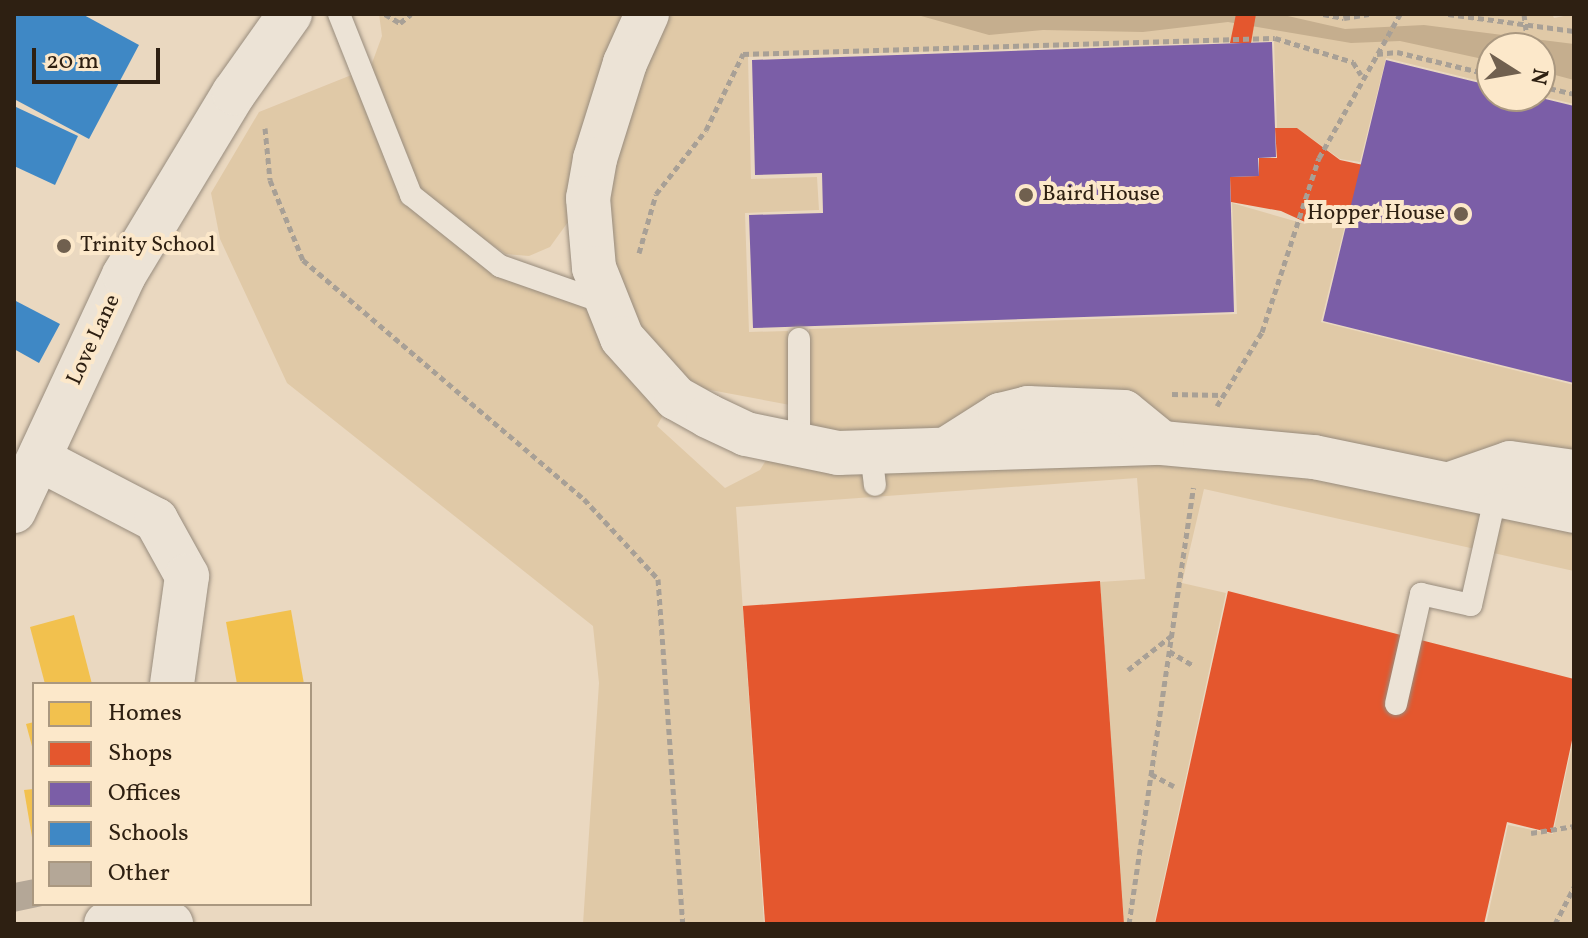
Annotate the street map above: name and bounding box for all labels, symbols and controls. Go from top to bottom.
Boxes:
scale bar [36,32,164,82]
north arrow [1476,32,1556,112]
text: 20 m [46,45,99,79]
text: N [1521,65,1555,87]
place label: Baird House [1042,182,1160,208]
marker: Baird House [1017,186,1035,204]
place label: Hopper House [1307,201,1445,227]
marker: Hopper House [1452,205,1470,223]
place label: Trinity School [80,233,216,259]
marker: Trinity School [55,237,73,255]
street label: Love Lane [62,291,126,389]
legend [32,682,312,906]
text: Homes [108,697,182,731]
text: Shops [108,737,172,771]
text: Offices [108,777,181,811]
text: Schools [108,817,188,851]
text: Other [108,857,170,891]

